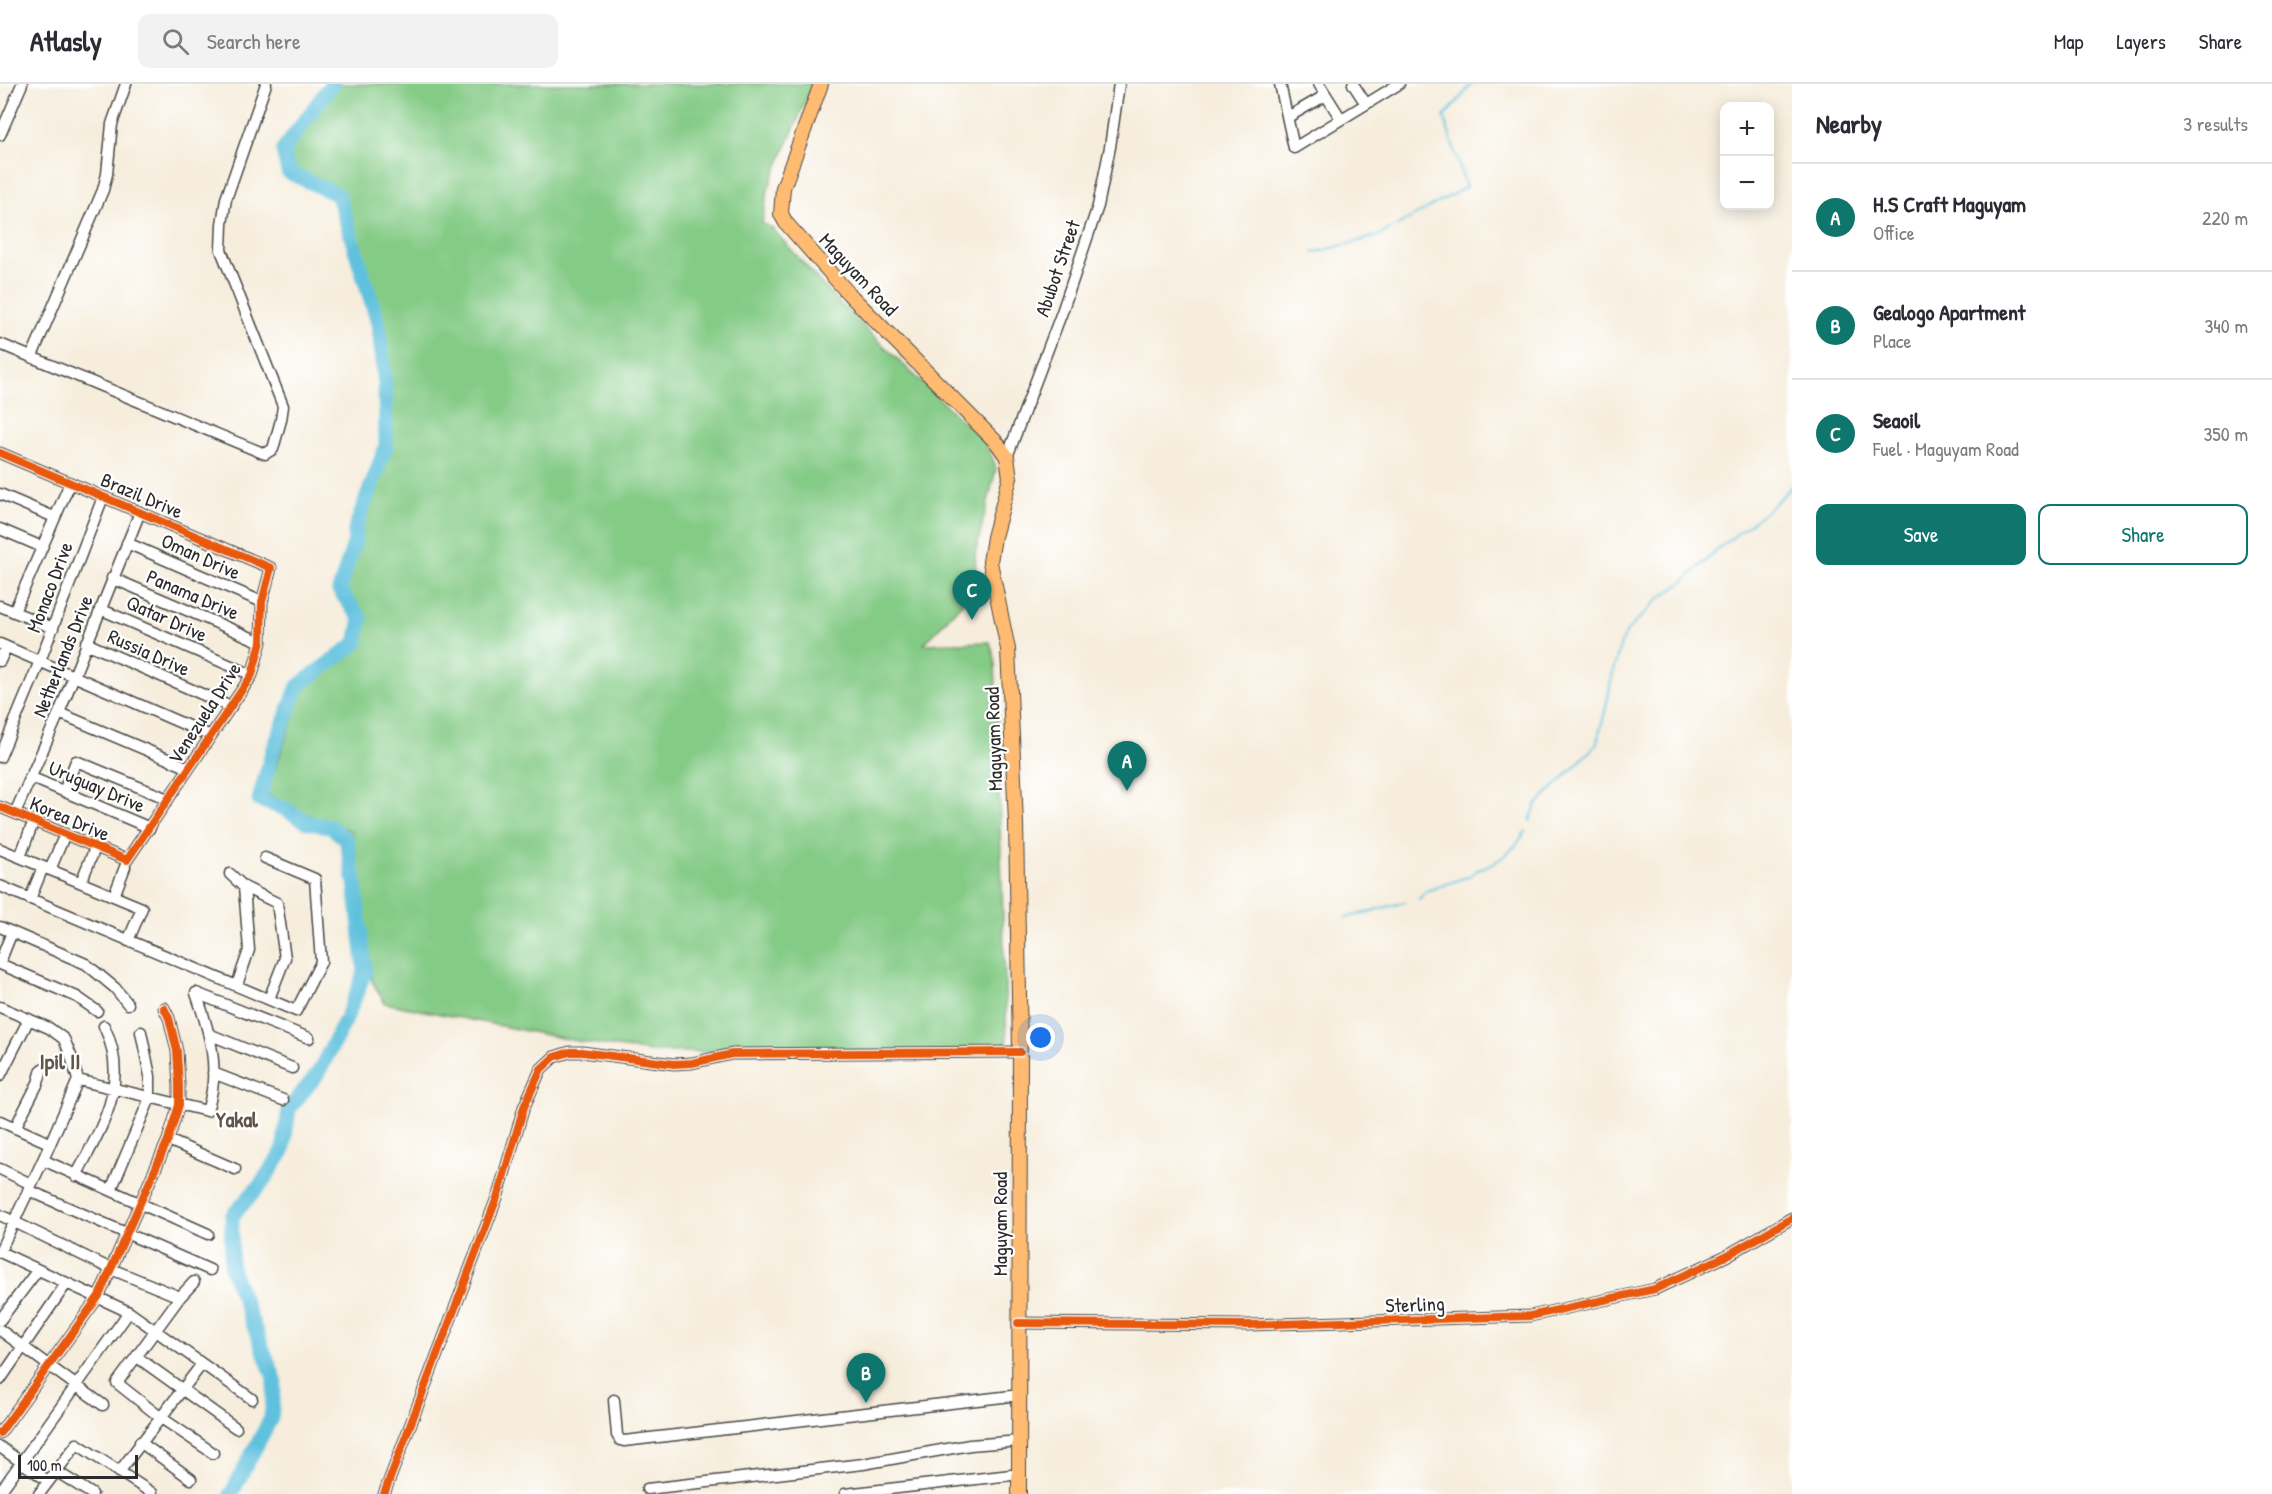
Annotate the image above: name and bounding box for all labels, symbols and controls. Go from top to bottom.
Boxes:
search box [138,14,558,68]
text: Atlasly [30,22,102,60]
icon: search [159,25,192,58]
text: Search here [207,26,301,56]
text: Map [2054,27,2083,56]
text: Layers [2116,27,2166,56]
text: Share [2199,27,2242,56]
map controls [1720,102,1774,210]
button: + [1720,102,1774,156]
text: Nearby [1816,106,1882,141]
text: 3 results [2183,110,2248,137]
button: − [1720,156,1774,210]
text: H.S Craft Maguyam [1873,189,2026,219]
text: A [1831,204,1840,231]
text: 220 m [2202,204,2248,231]
street label: Abubot Street [1028,215,1086,320]
text: Office [1873,219,1915,246]
street label: Maguyam Road [814,227,904,321]
text: Gealogo Apartment [1873,297,2025,327]
text: B [1830,312,1841,339]
text: 340 m [2204,312,2248,339]
text: Place [1873,327,1912,354]
text: Seaoil [1873,405,1920,435]
text: C [1830,420,1841,447]
text: 350 m [2203,420,2248,447]
text: Fuel · Maguyam Road [1873,435,2019,462]
street label: Brazil Drive [97,466,187,524]
button: Save [1816,504,2026,565]
button: Share [2038,504,2248,565]
street label: Oman Drive [157,527,245,585]
street label: Monaco Drive [19,538,79,636]
street label: Panama Drive [143,562,243,626]
pin: C [952,570,992,620]
street label: Qatar Drive [122,588,212,648]
street label: Netherlands Drive [25,591,99,721]
street label: Russia Drive [104,622,194,682]
street label: Venezuela Drive [161,657,247,769]
street label: Maguyam Road [978,686,1008,791]
pin: A [1108,742,1146,791]
street label: Uruguay Drive [45,754,149,818]
street label: Korea Drive [26,789,114,847]
your location [1026,1023,1055,1052]
district label: Ipil II [40,1046,80,1077]
district label: Yakal [216,1104,259,1134]
street label: Maguyam Road [986,1172,1013,1276]
street label: Sterling [1385,1289,1445,1319]
pin: B [846,1354,886,1403]
scale bar [18,1452,138,1480]
text: 100 m [27,1454,62,1476]

